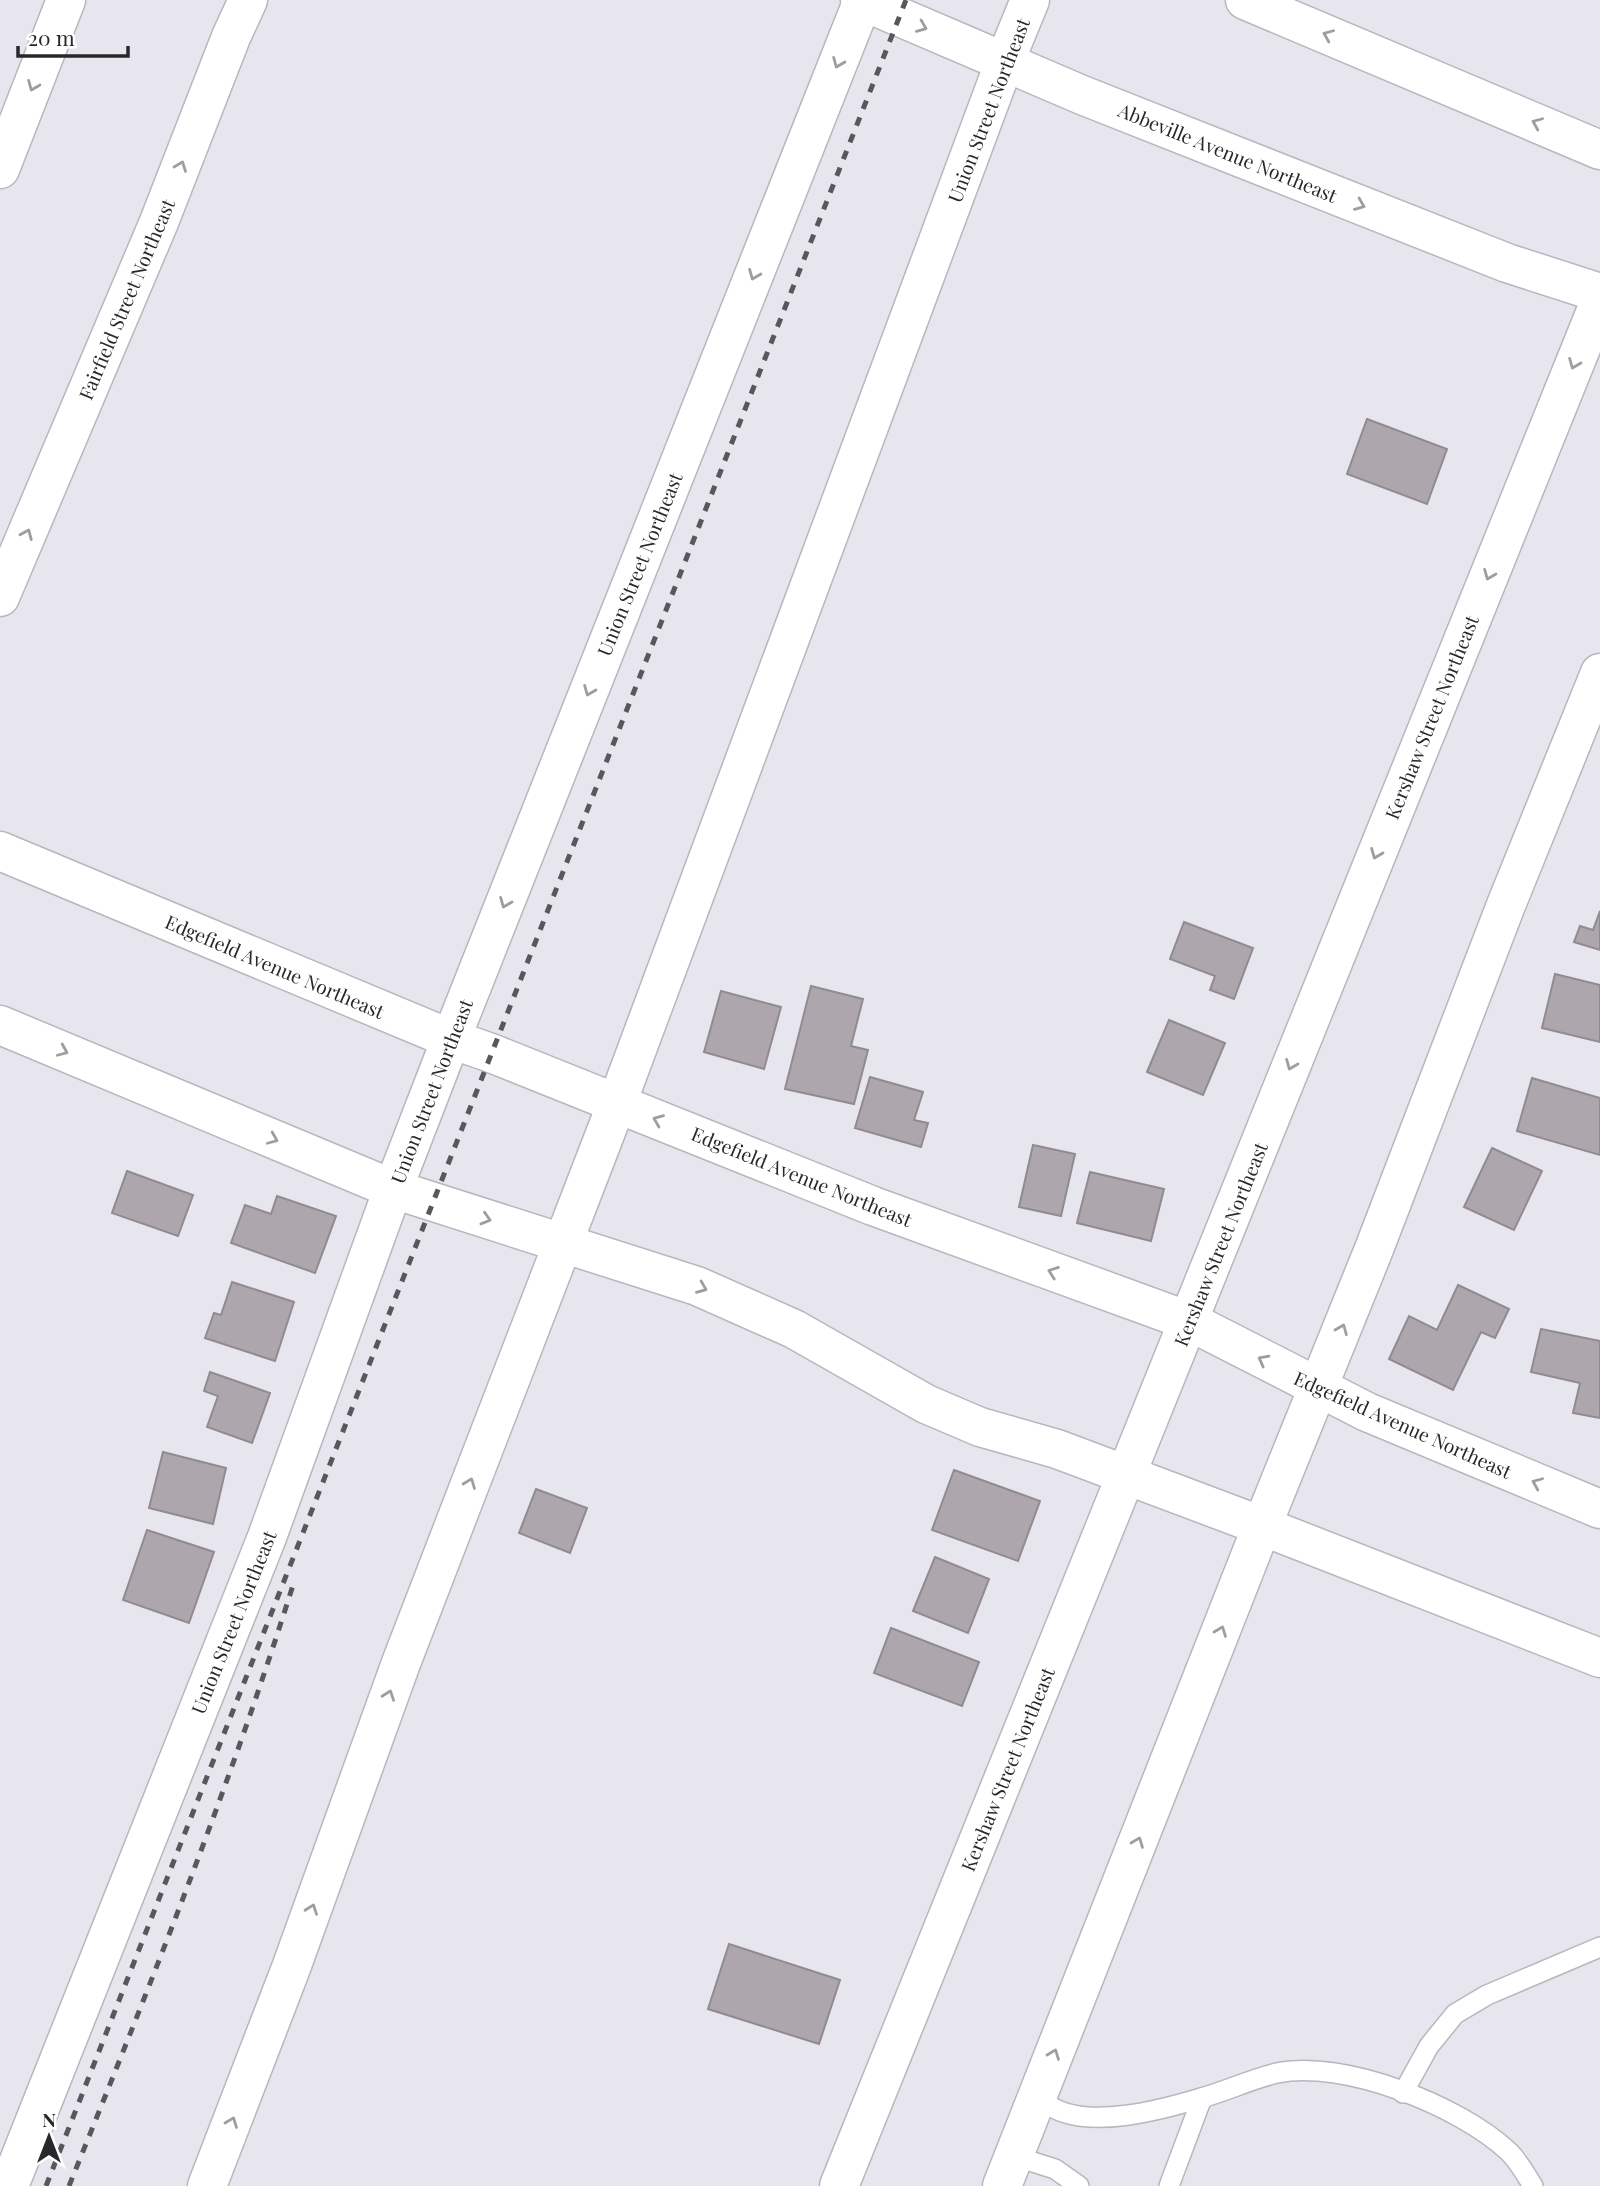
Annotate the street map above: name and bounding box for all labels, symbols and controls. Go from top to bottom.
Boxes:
scale bar [18,14,128,58]
street label: Union Street Northeast [941,14,1035,206]
one-way arrow [915,19,928,33]
text: 20 m [28,23,75,51]
one-way arrow [1322,29,1335,43]
one-way arrow [832,57,846,69]
one-way arrow [27,80,41,92]
street label: Abbeville Avenue Northeast [1114,96,1341,208]
one-way arrow [1532,118,1544,132]
one-way arrow [172,160,186,172]
street label: Fairfield Street Northeast [72,194,180,403]
one-way arrow [1353,196,1365,210]
one-way arrow [748,268,762,280]
one-way arrow [1569,357,1583,369]
street label: Union Street Northeast [590,468,688,660]
one-way arrow [18,528,32,540]
one-way arrow [1483,568,1497,580]
street label: Kershaw Street Northeast [1378,611,1484,823]
one-way arrow [583,685,597,697]
one-way arrow [1370,847,1384,859]
one-way arrow [499,896,513,908]
street label: Edgefield Avenue Northeast [162,908,389,1024]
street label: Union Street Northeast [384,995,478,1187]
one-way arrow [56,1043,68,1057]
one-way arrow [1285,1058,1299,1070]
one-way arrow [653,1114,665,1128]
street label: Edgefield Avenue Northeast [688,1120,916,1232]
one-way arrow [266,1130,278,1144]
street label: Kershaw Street Northeast [1167,1138,1273,1350]
one-way arrow [479,1211,491,1225]
one-way arrow [1048,1266,1060,1280]
one-way arrow [695,1280,707,1294]
one-way arrow [1334,1323,1348,1336]
one-way arrow [1257,1354,1270,1368]
street label: Edgefield Avenue Northeast [1290,1364,1516,1484]
one-way arrow [462,1477,476,1489]
one-way arrow [1532,1477,1544,1491]
street label: Union Street Northeast [184,1526,282,1718]
one-way arrow [1212,1625,1226,1637]
street label: Kershaw Street Northeast [954,1663,1060,1875]
one-way arrow [381,1690,395,1702]
one-way arrow [1129,1837,1143,1849]
one-way arrow [304,1904,318,1916]
one-way arrow [1046,2049,1060,2061]
north arrow [14,2102,84,2172]
text: N [42,2106,56,2132]
one-way arrow [223,2117,237,2129]

